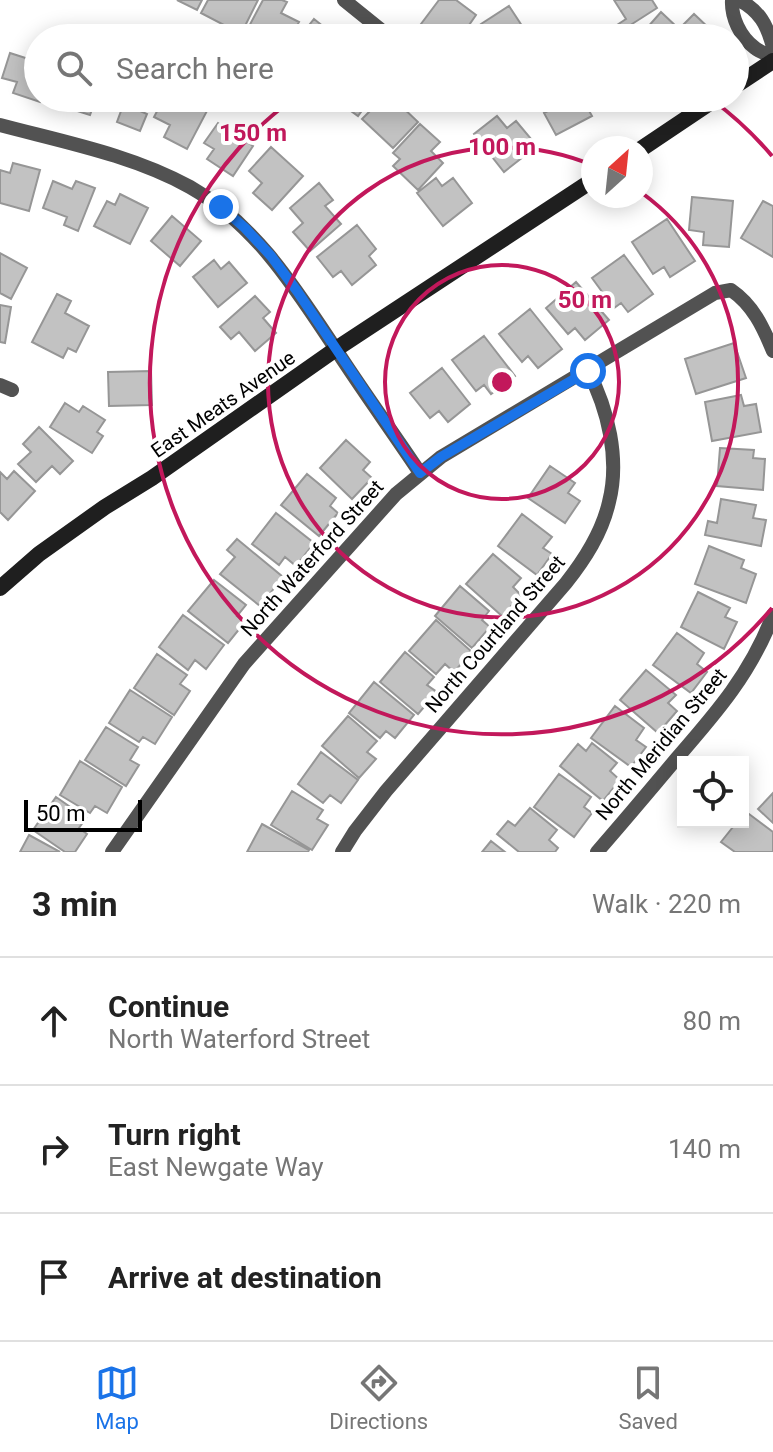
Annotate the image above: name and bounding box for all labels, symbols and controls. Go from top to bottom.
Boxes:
search box [24,24,749,112]
icon: search [52,46,96,90]
text: Search here [116,51,274,86]
text: 150 m [219,119,287,147]
text: 100 m [468,133,536,161]
north arrow [581,136,653,208]
route end [203,189,239,225]
text: 50 m [558,286,612,314]
street label: East Meats Avenue [146,345,300,463]
route start [570,353,606,389]
centre of rings [488,368,516,396]
street label: North Waterford Street [236,475,388,641]
street label: North Courtland Street [420,550,570,718]
street label: North Meridian Street [590,663,732,825]
map controls [677,756,749,828]
button: locate [677,756,749,828]
scale bar [24,796,142,832]
text: 50 m [36,801,85,826]
text: 3 min [32,884,117,924]
text: Walk · 220 m [592,889,741,919]
text: Continue [108,989,229,1024]
icon: ahead [32,999,76,1043]
text: 80 m [683,1006,741,1036]
text: North Waterford Street [108,1024,370,1054]
text: Turn right [108,1117,241,1152]
icon: right [32,1127,76,1171]
text: 140 m [668,1134,741,1164]
text: East Newgate Way [108,1152,324,1182]
icon: arrive [32,1255,76,1299]
text: Arrive at destination [108,1260,382,1295]
tab: Map [95,1361,139,1434]
tab: Directions [329,1361,428,1434]
tab: Saved [618,1361,678,1434]

